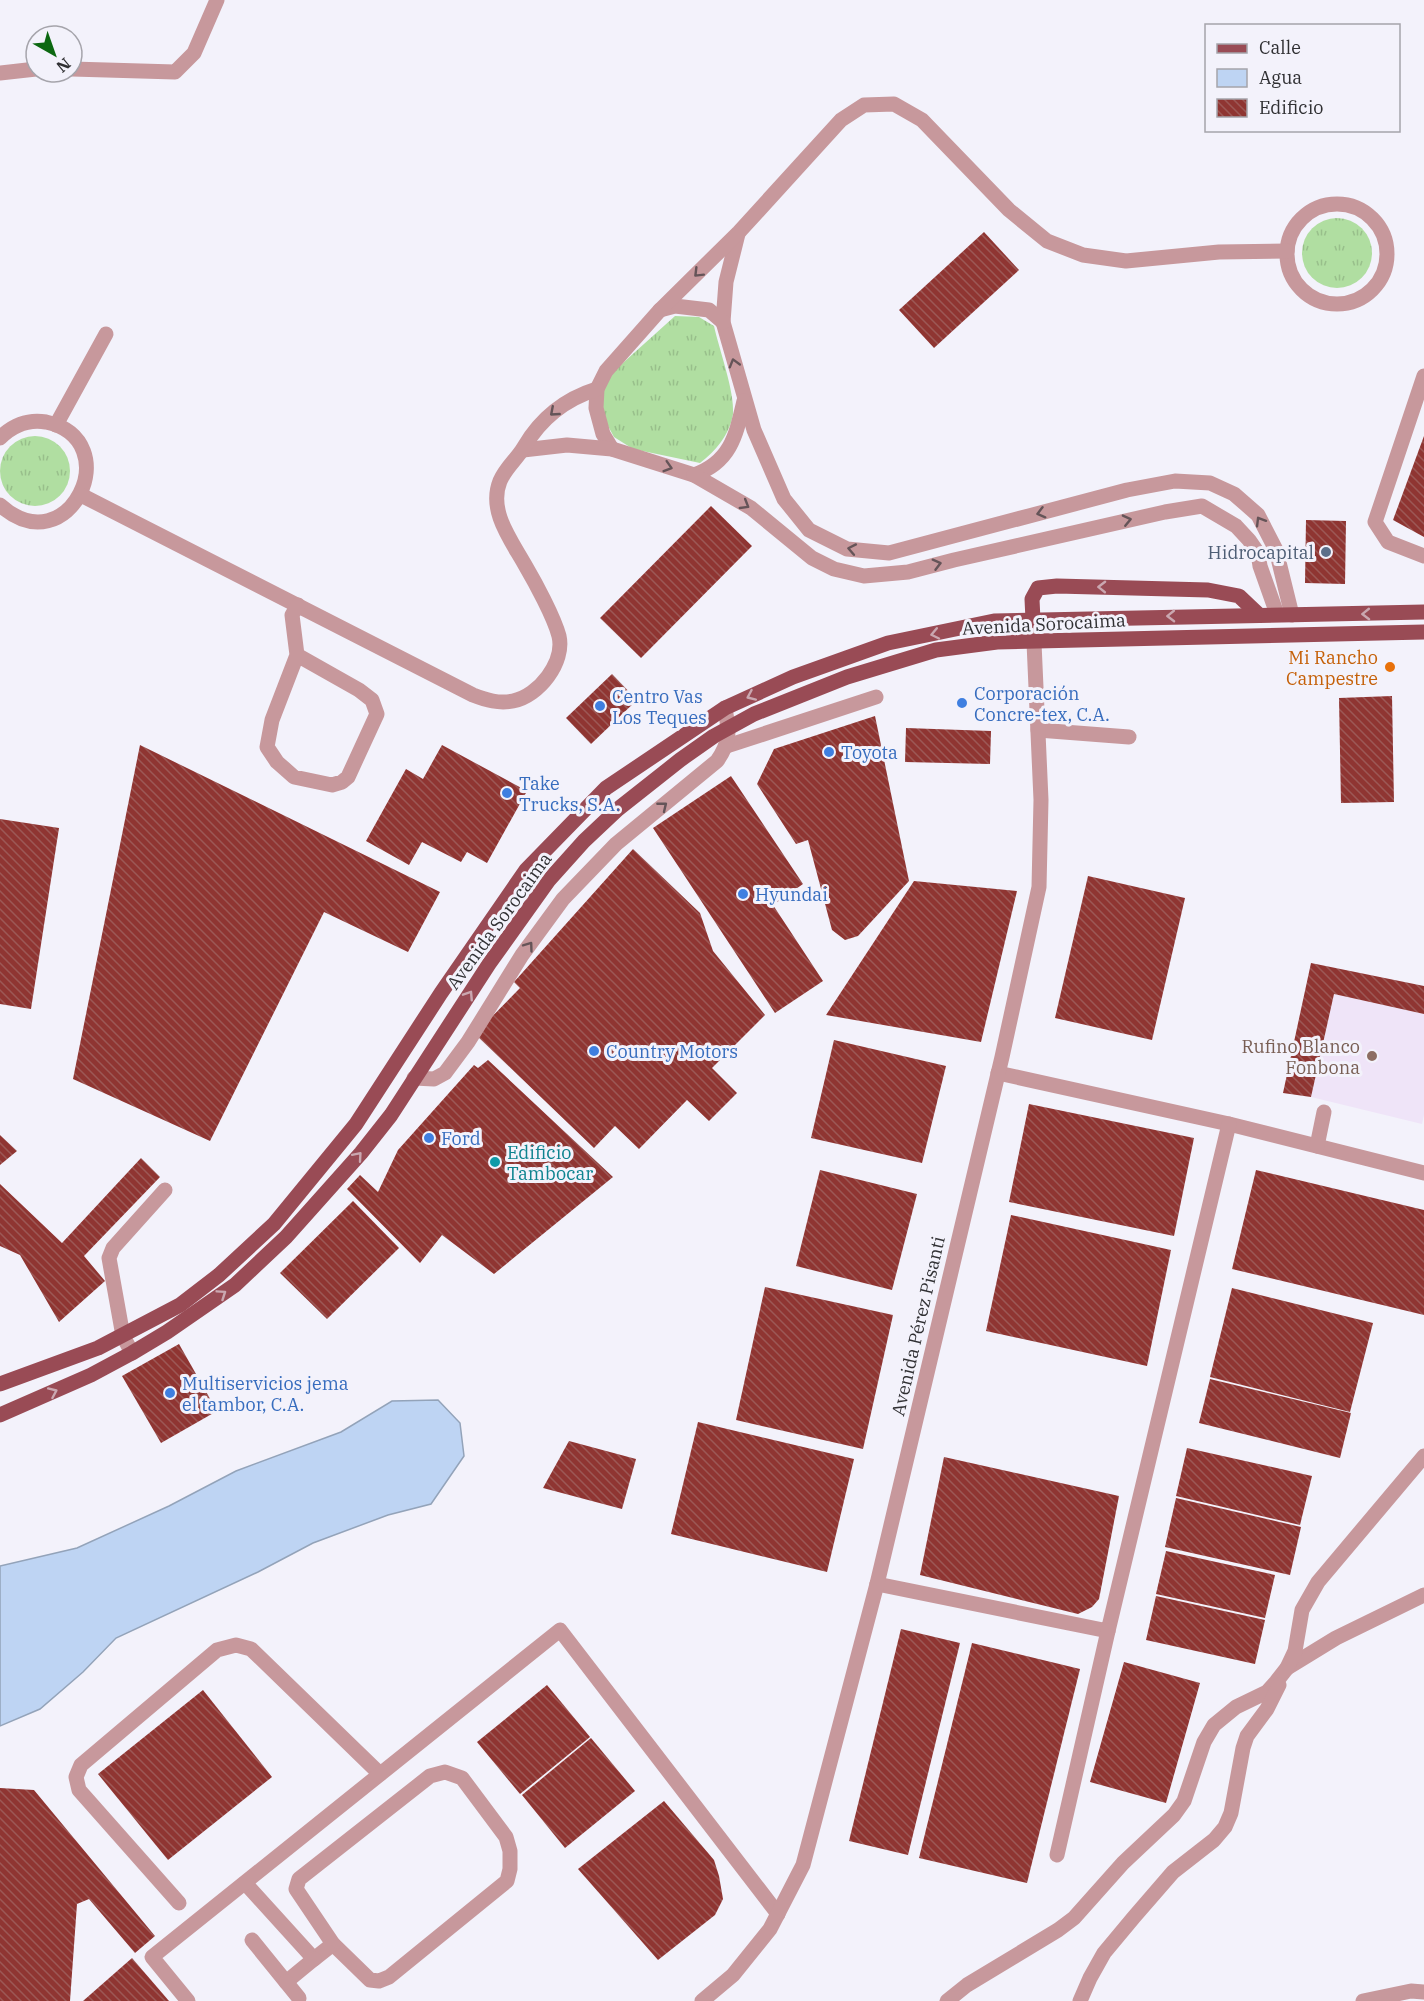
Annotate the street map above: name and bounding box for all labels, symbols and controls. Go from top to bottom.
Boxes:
north arrow [24,24,84,84]
legend [1205,24,1400,132]
text: Calle [1259,36,1301,59]
text: N [52,54,75,77]
text: Agua [1259,66,1302,89]
text: Edificio [1259,96,1323,119]
one-way arrow [694,265,705,276]
one-way arrow [729,358,742,368]
one-way arrow [550,405,561,416]
one-way arrow [662,460,673,472]
one-way arrow [738,497,749,508]
one-way arrow [1037,506,1047,518]
one-way arrow [1122,515,1132,528]
one-way arrow [1256,517,1268,527]
place label: Hidrocapital [1208,541,1314,564]
one-way arrow [847,543,857,556]
marker: Hidrocapital [1319,545,1333,559]
one-way arrow [931,559,942,571]
one-way arrow [1098,581,1107,593]
one-way arrow [1361,607,1370,620]
street label: Avenida Sorocaima [962,608,1127,640]
one-way arrow [1166,610,1175,623]
one-way arrow [930,626,940,639]
place label: Mi Rancho Campestre [1286,646,1378,690]
marker: Mi Rancho Campestre [1383,660,1397,674]
place label: Corporación Concre-tex, C.A. [974,682,1110,726]
place label: Centro Vas Los Teques [612,685,707,729]
one-way arrow [746,689,757,701]
marker: Corporación Concre-tex, C.A. [955,696,969,710]
marker: Centro Vas Los Teques [593,699,607,713]
place label: Toyota [841,741,898,764]
marker: Toyota [822,745,836,759]
place label: Take Trucks, S.A. [519,772,620,816]
marker: Take Trucks, S.A. [500,786,514,800]
one-way arrow [656,802,667,813]
street label: Avenida Sorocaima [442,848,557,994]
place label: Hyundai [755,883,828,906]
marker: Hyundai [736,887,750,901]
one-way arrow [521,941,532,952]
one-way arrow [462,991,473,1002]
place label: Rufino Blanco Fonbona [1242,1035,1360,1079]
place label: Country Motors [606,1040,738,1063]
marker: Country Motors [587,1044,601,1058]
marker: Rufino Blanco Fonbona [1365,1049,1379,1063]
place label: Ford [441,1127,481,1150]
marker: Ford [422,1131,436,1145]
place label: Edificio Tambocar [507,1141,593,1185]
one-way arrow [351,1152,362,1163]
marker: Edificio Tambocar [488,1155,502,1169]
street label: Avenida Pérez Pisanti [886,1234,950,1418]
one-way arrow [215,1290,226,1301]
place label: Multiservicios jema el tambor, C.A. [182,1372,349,1416]
marker: Multiservicios jema el tambor, C.A. [163,1386,177,1400]
one-way arrow [47,1387,58,1399]

